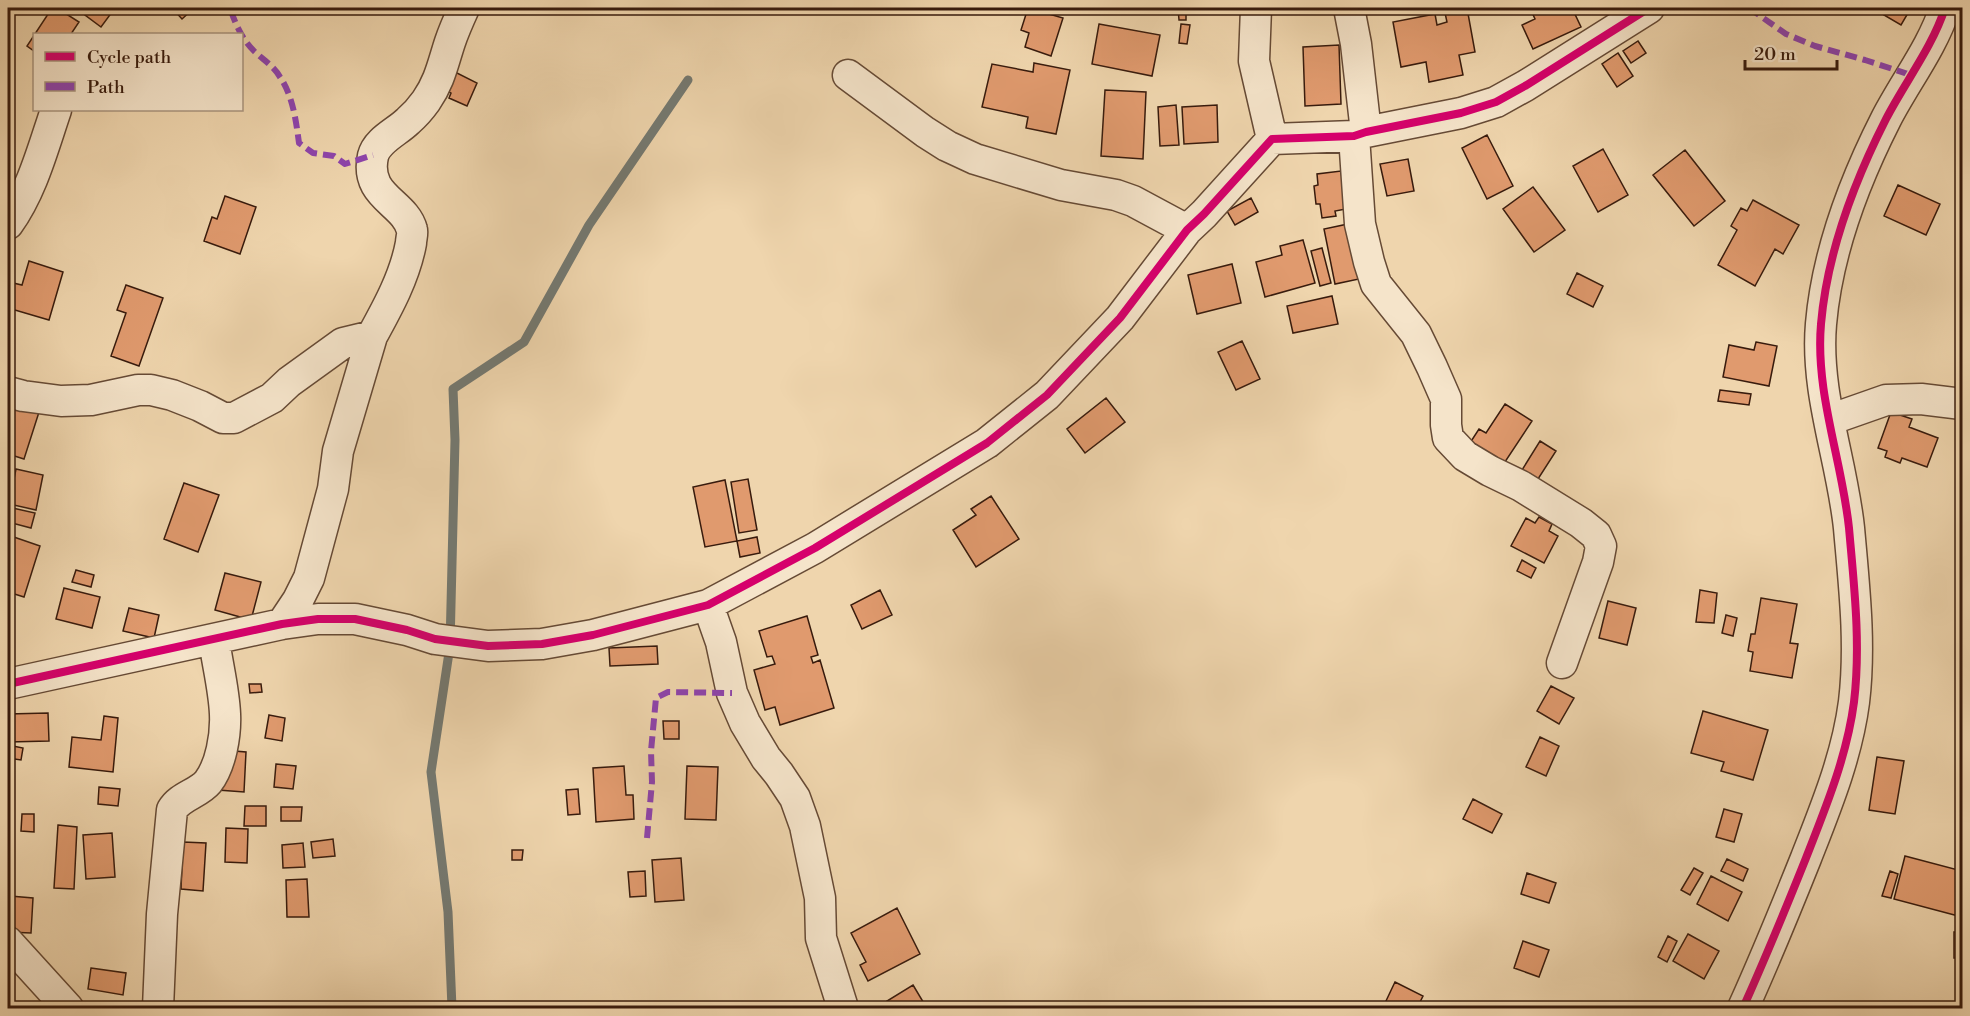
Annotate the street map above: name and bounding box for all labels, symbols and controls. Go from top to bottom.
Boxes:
legend [33,33,243,111]
scale bar [1745,33,1836,71]
text: 20 m [1754,43,1796,66]
text: Cycle path [87,46,171,69]
text: Path [87,76,125,99]

